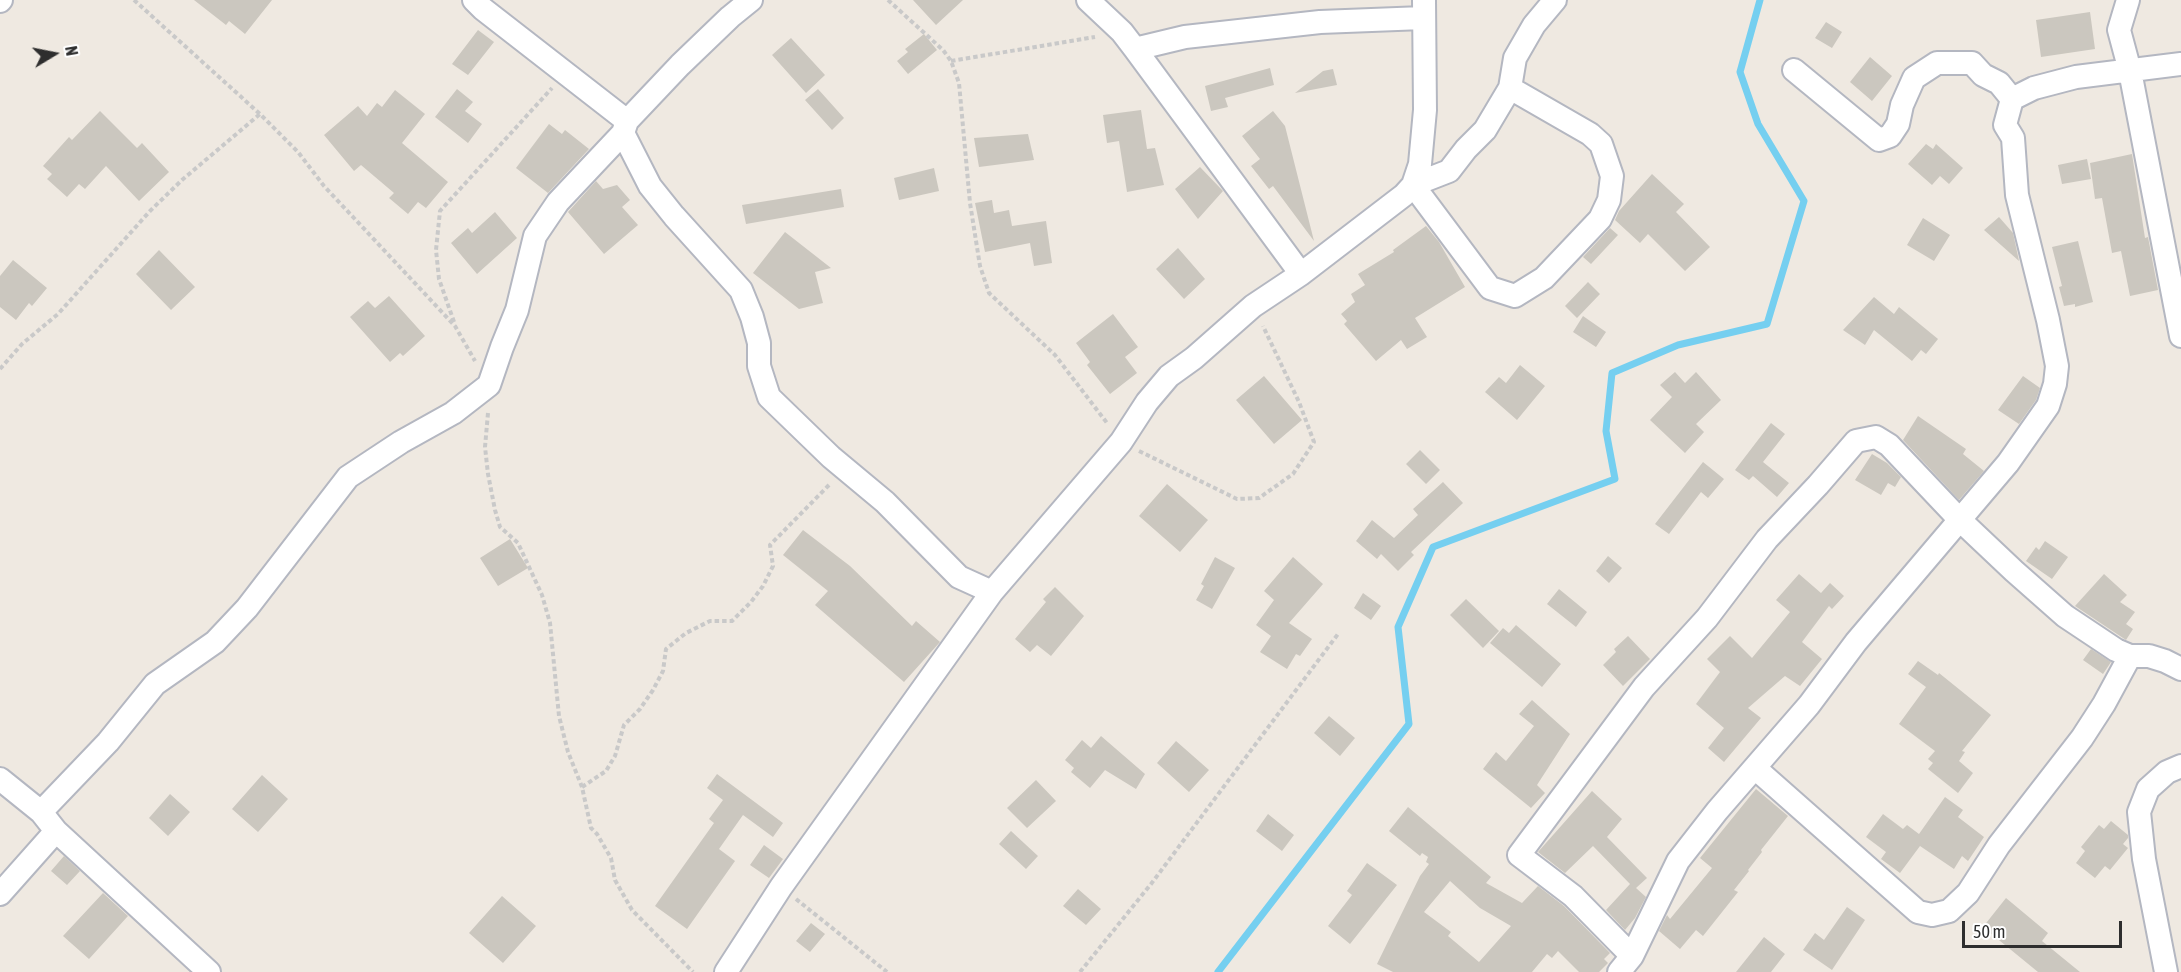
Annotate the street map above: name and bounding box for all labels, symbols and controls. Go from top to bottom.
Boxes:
north arrow [24,24,84,84]
text: N [62,45,81,57]
scale bar [1965,909,2126,947]
text: 50 m [1973,921,2005,942]

